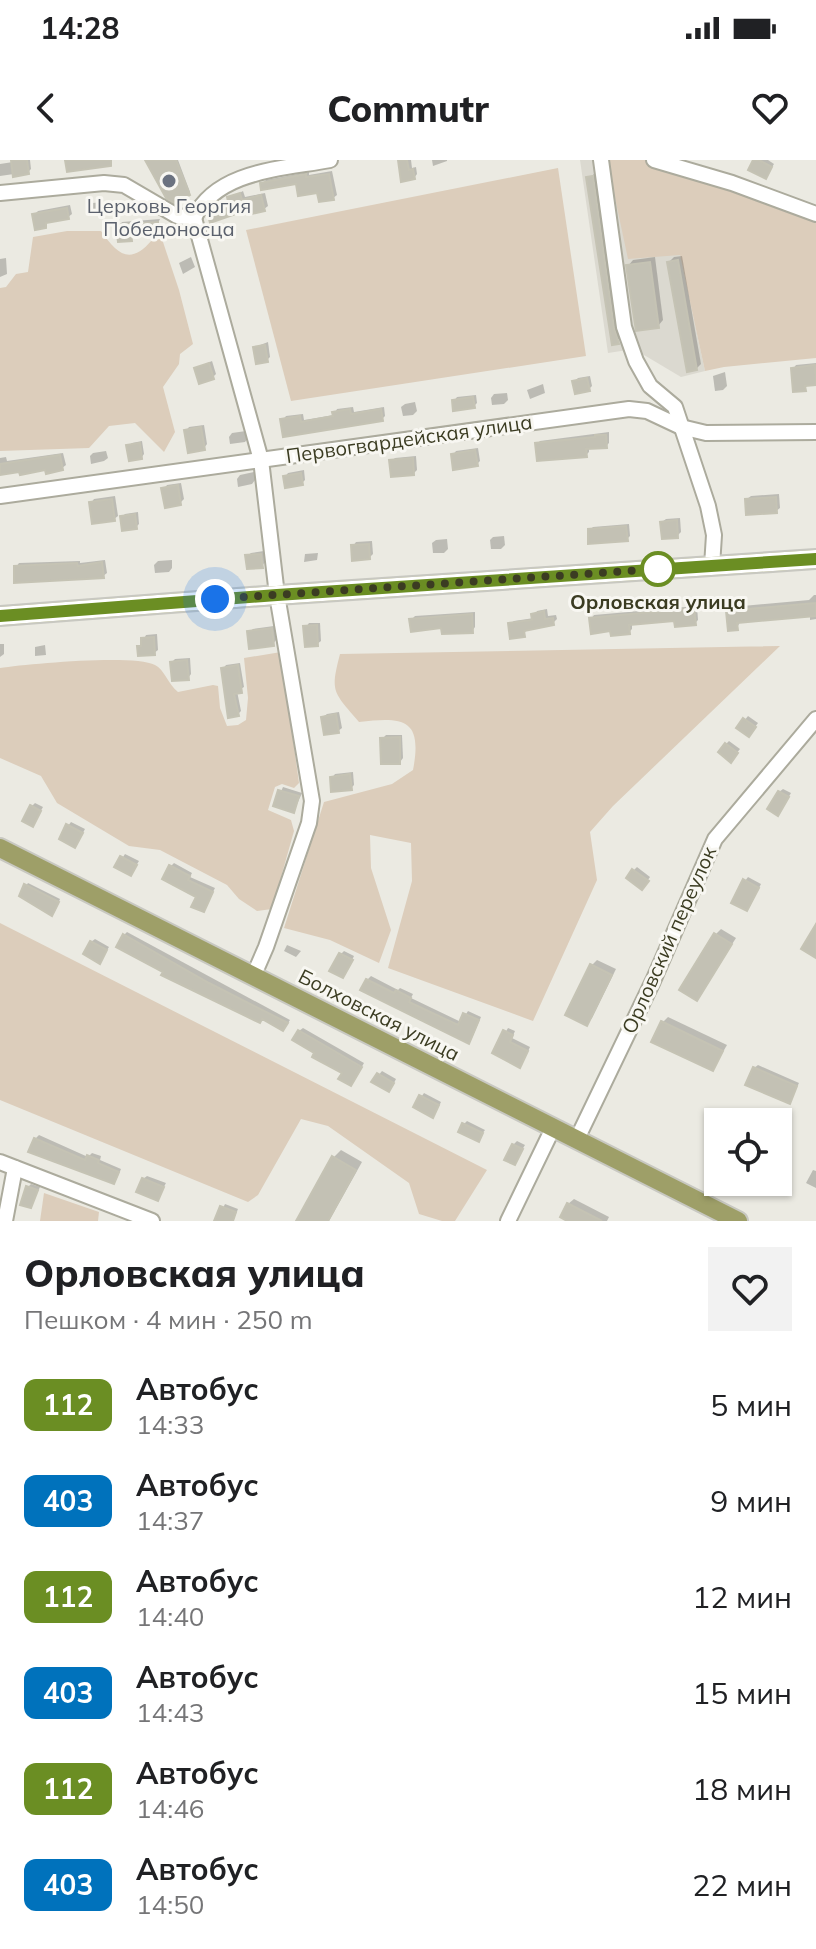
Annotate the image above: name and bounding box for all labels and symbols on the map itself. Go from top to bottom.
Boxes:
marker: Церковь Георгия Победоносца [160,172,178,190]
place label: Церковь Георгия Победоносца [87,193,251,241]
street label: Первогвардейская улица [284,409,534,468]
marker: Орловская улица [641,552,675,586]
your location [195,579,235,619]
place label: Орловская улица [570,589,746,614]
street label: Орловский переулок [616,842,721,1037]
street label: Болховская улица [294,963,464,1066]

